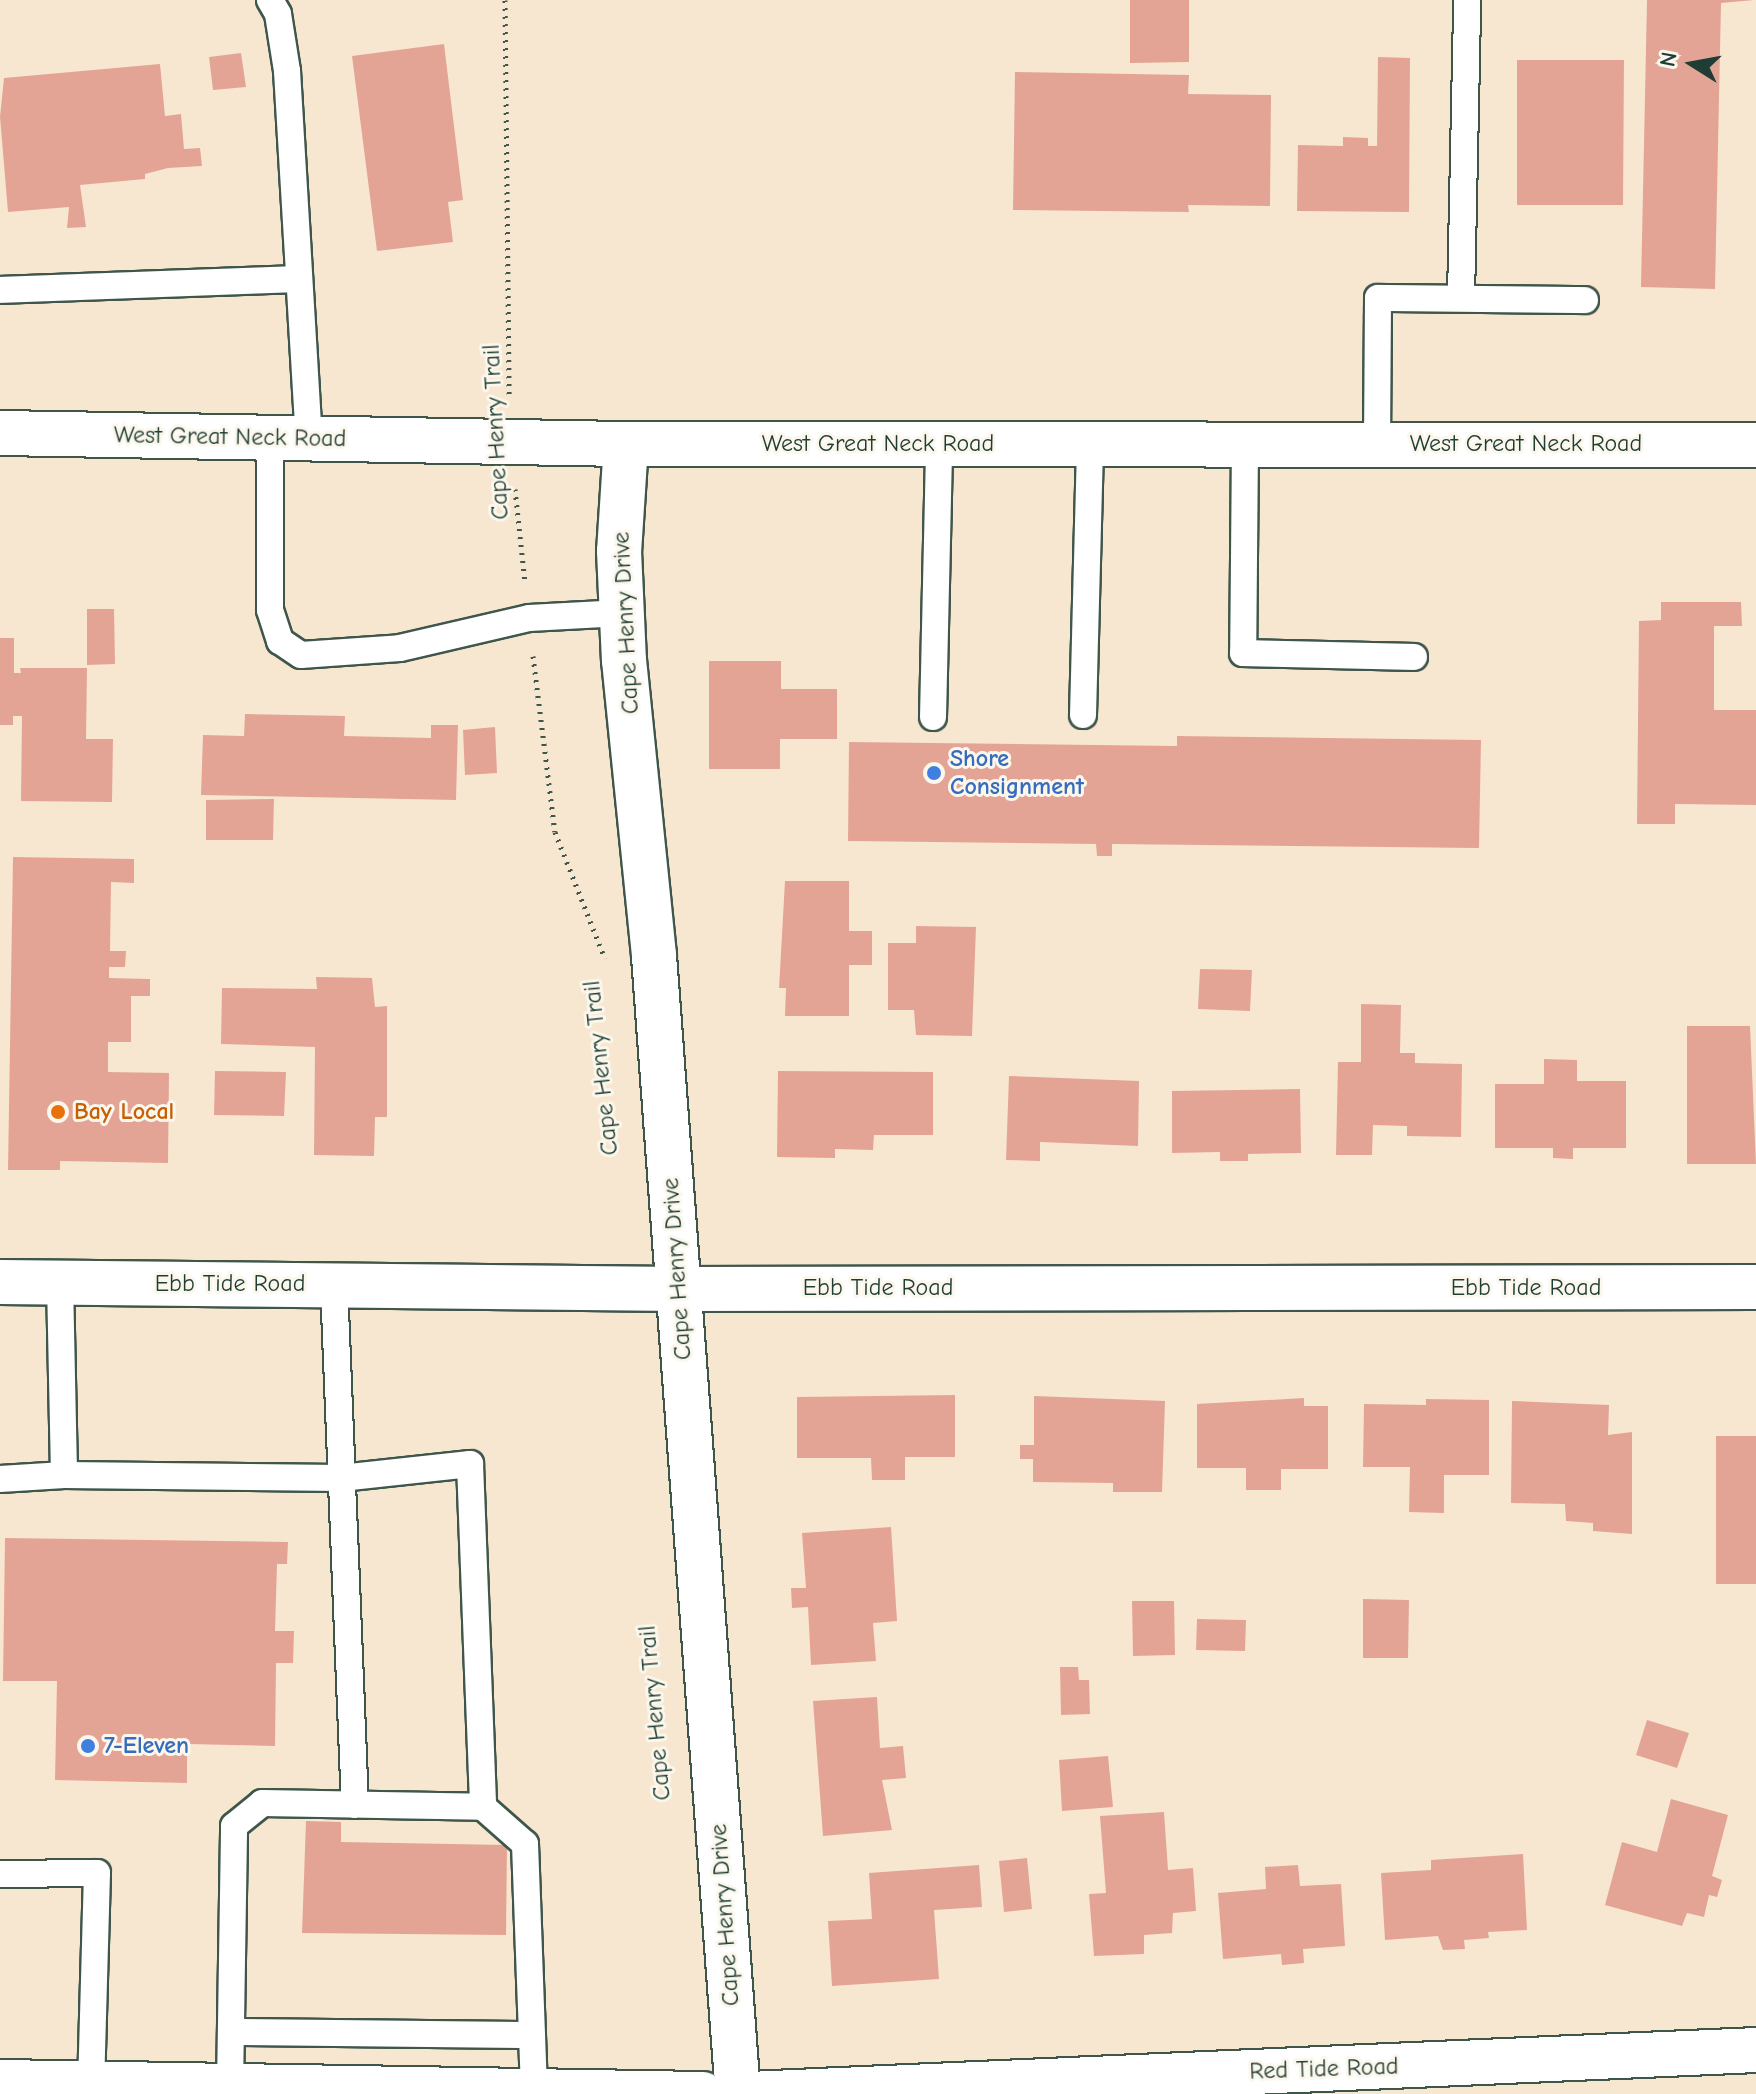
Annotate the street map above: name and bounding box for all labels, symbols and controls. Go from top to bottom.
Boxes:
north arrow [1652,24,1732,104]
text: N [1654,50,1683,69]
street label: Cape Henry Trail [477,344,515,520]
street label: West Great Neck Road [114,421,346,453]
street label: West Great Neck Road [762,430,994,458]
street label: West Great Neck Road [1410,430,1642,458]
street label: Cape Henry Drive [607,531,645,715]
place label: Shore Consignment [950,745,1084,801]
marker: Shore Consignment [925,764,943,782]
street label: Cape Henry Trail [578,979,624,1157]
place label: Bay Local [74,1098,174,1126]
marker: Bay Local [49,1103,67,1121]
street label: Cape Henry Drive [656,1177,698,1361]
street label: Ebb Tide Road [155,1270,305,1298]
street label: Ebb Tide Road [803,1274,953,1302]
street label: Ebb Tide Road [1451,1274,1601,1302]
street label: Cape Henry Trail [633,1624,677,1802]
place label: 7-Eleven [104,1732,189,1760]
marker: 7-Eleven [79,1737,97,1755]
street label: Cape Henry Drive [704,1823,746,2007]
street label: Red Tide Road [1249,2052,1399,2086]

